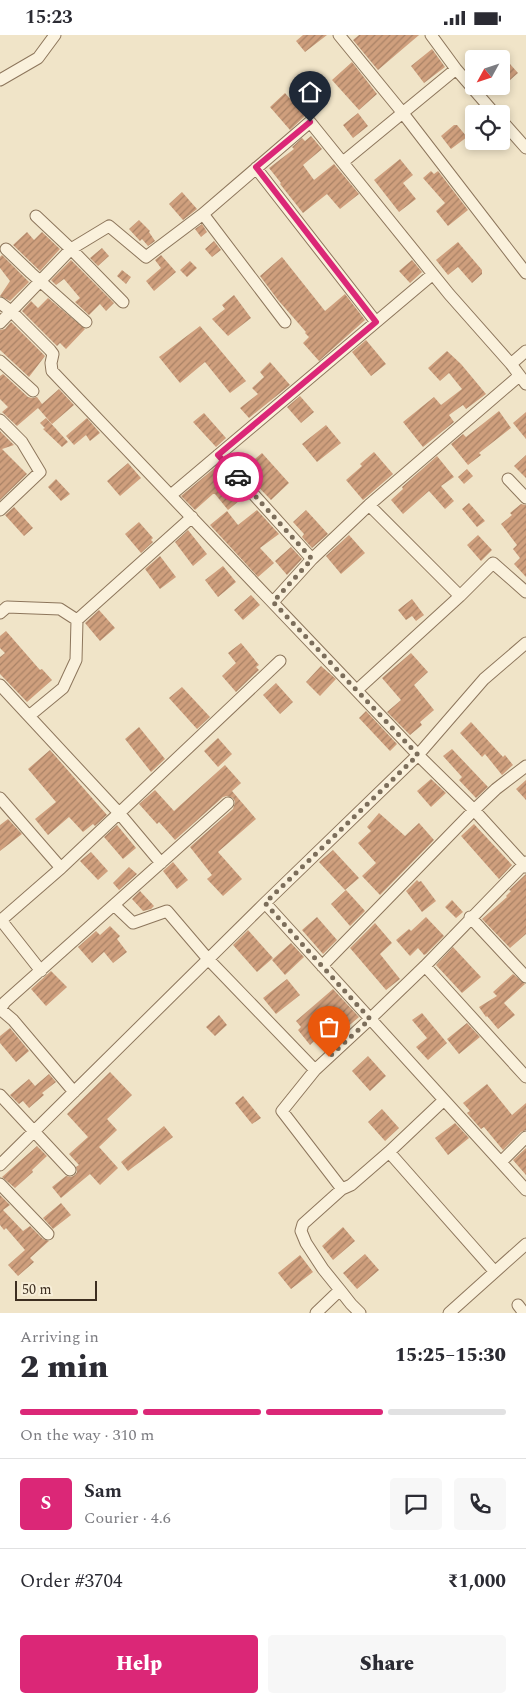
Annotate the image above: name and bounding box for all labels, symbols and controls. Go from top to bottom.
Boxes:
text: 15:23 [25,3,73,32]
north arrow [465,50,510,95]
map controls [465,50,510,150]
pin [289,71,331,122]
icon: home [296,78,324,106]
button: locate [465,105,510,150]
courier [213,452,263,502]
icon: car [224,463,252,491]
pin [308,1006,350,1057]
icon: bag [315,1013,343,1041]
scale bar [15,1278,98,1301]
text: 50 m [22,1279,52,1300]
text: Arriving in [20,1325,99,1349]
text: 15:25–15:30 [395,1341,506,1370]
text: 2 min [20,1343,108,1392]
text: On the way · 310 m [20,1423,154,1447]
text: Sam [84,1477,122,1506]
button: chat [390,1478,442,1530]
button: phone [454,1478,506,1530]
text: S [41,1489,51,1518]
text: Courier · 4.6 [84,1506,171,1530]
text: Order #3704 [20,1567,123,1596]
text: ₹1,000 [448,1567,506,1596]
button: Help [20,1635,258,1693]
button: Share [268,1635,506,1693]

